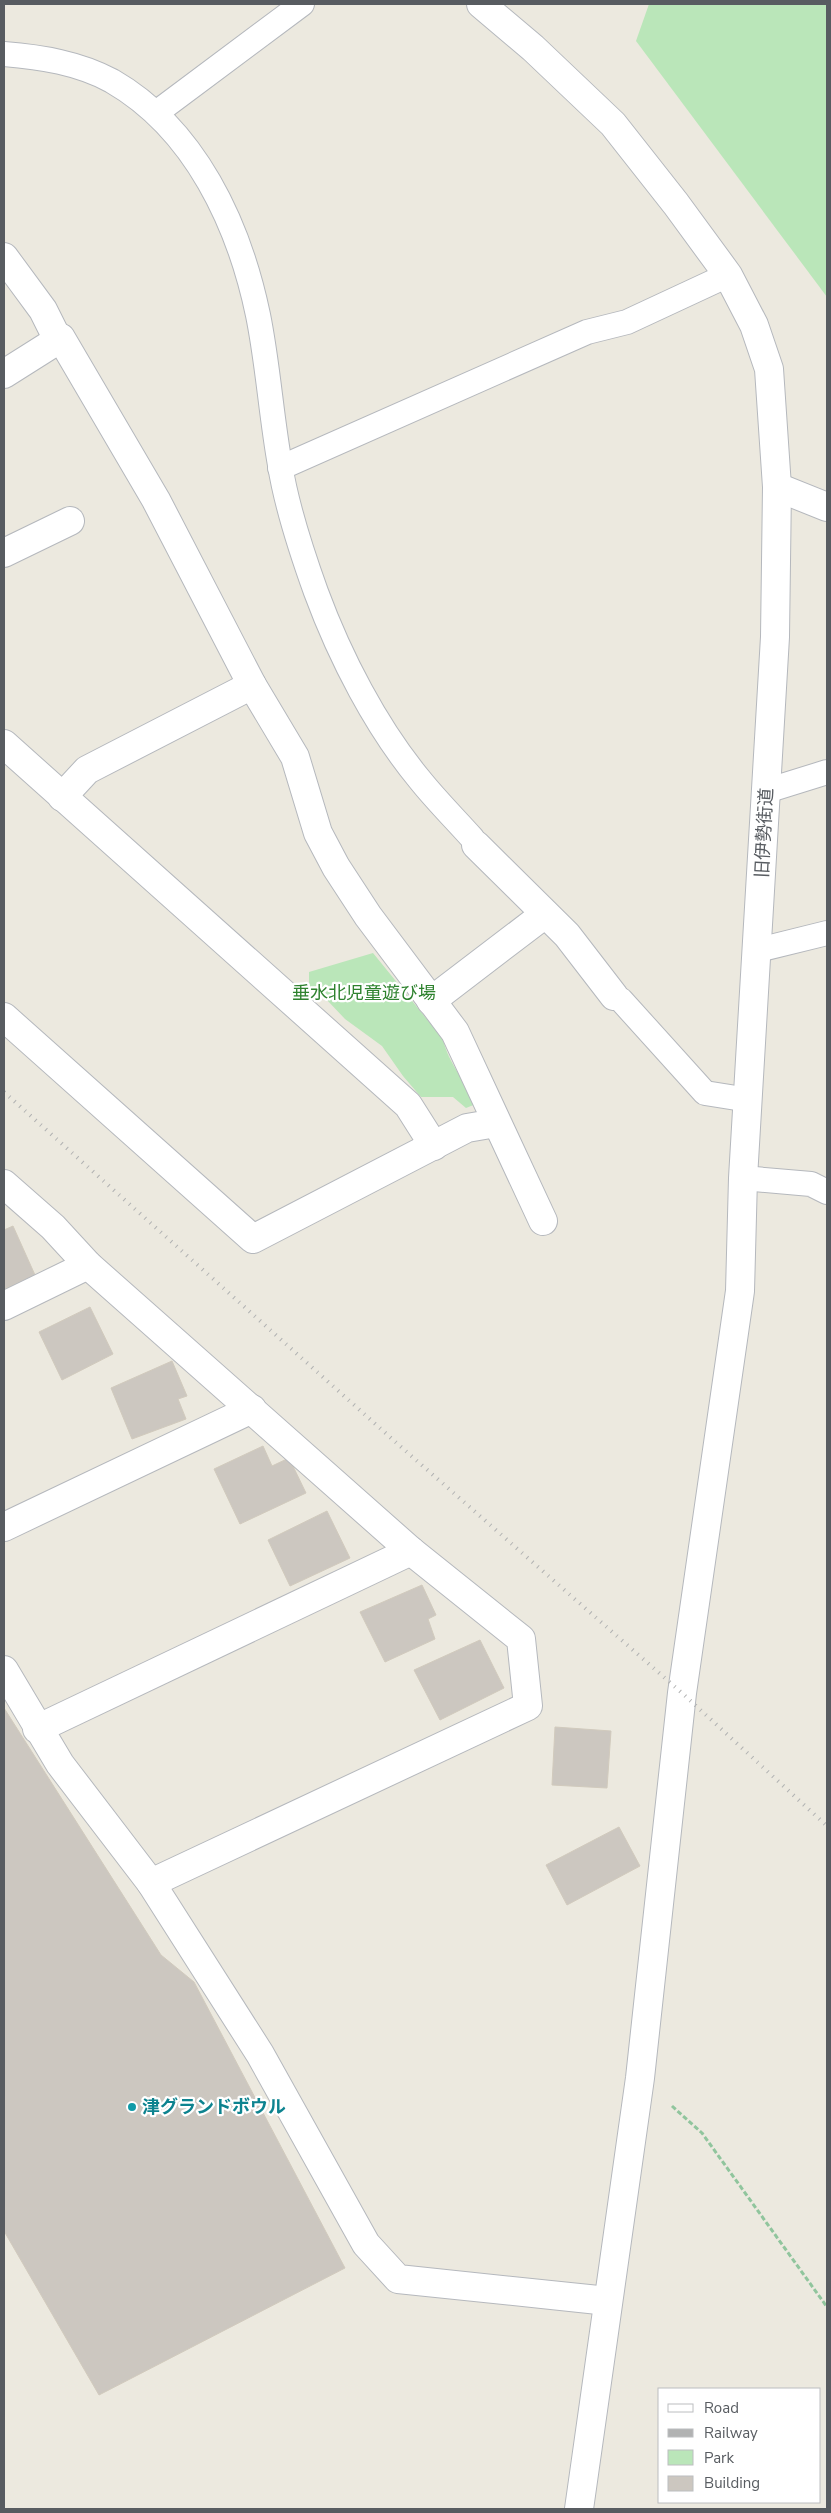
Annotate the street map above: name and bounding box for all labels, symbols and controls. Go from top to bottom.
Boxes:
street label: 旧伊勢街道 [750,787,778,879]
park label: 垂水北児童遊び場 [292,981,436,1005]
place label: 津グランドボウル [142,2095,286,2119]
marker: 津グランドボウル [126,2101,138,2113]
legend [658,2388,821,2503]
text: Road [704,2398,739,2418]
text: Railway [704,2423,758,2443]
text: Park [704,2448,734,2468]
text: Building [704,2473,760,2493]

